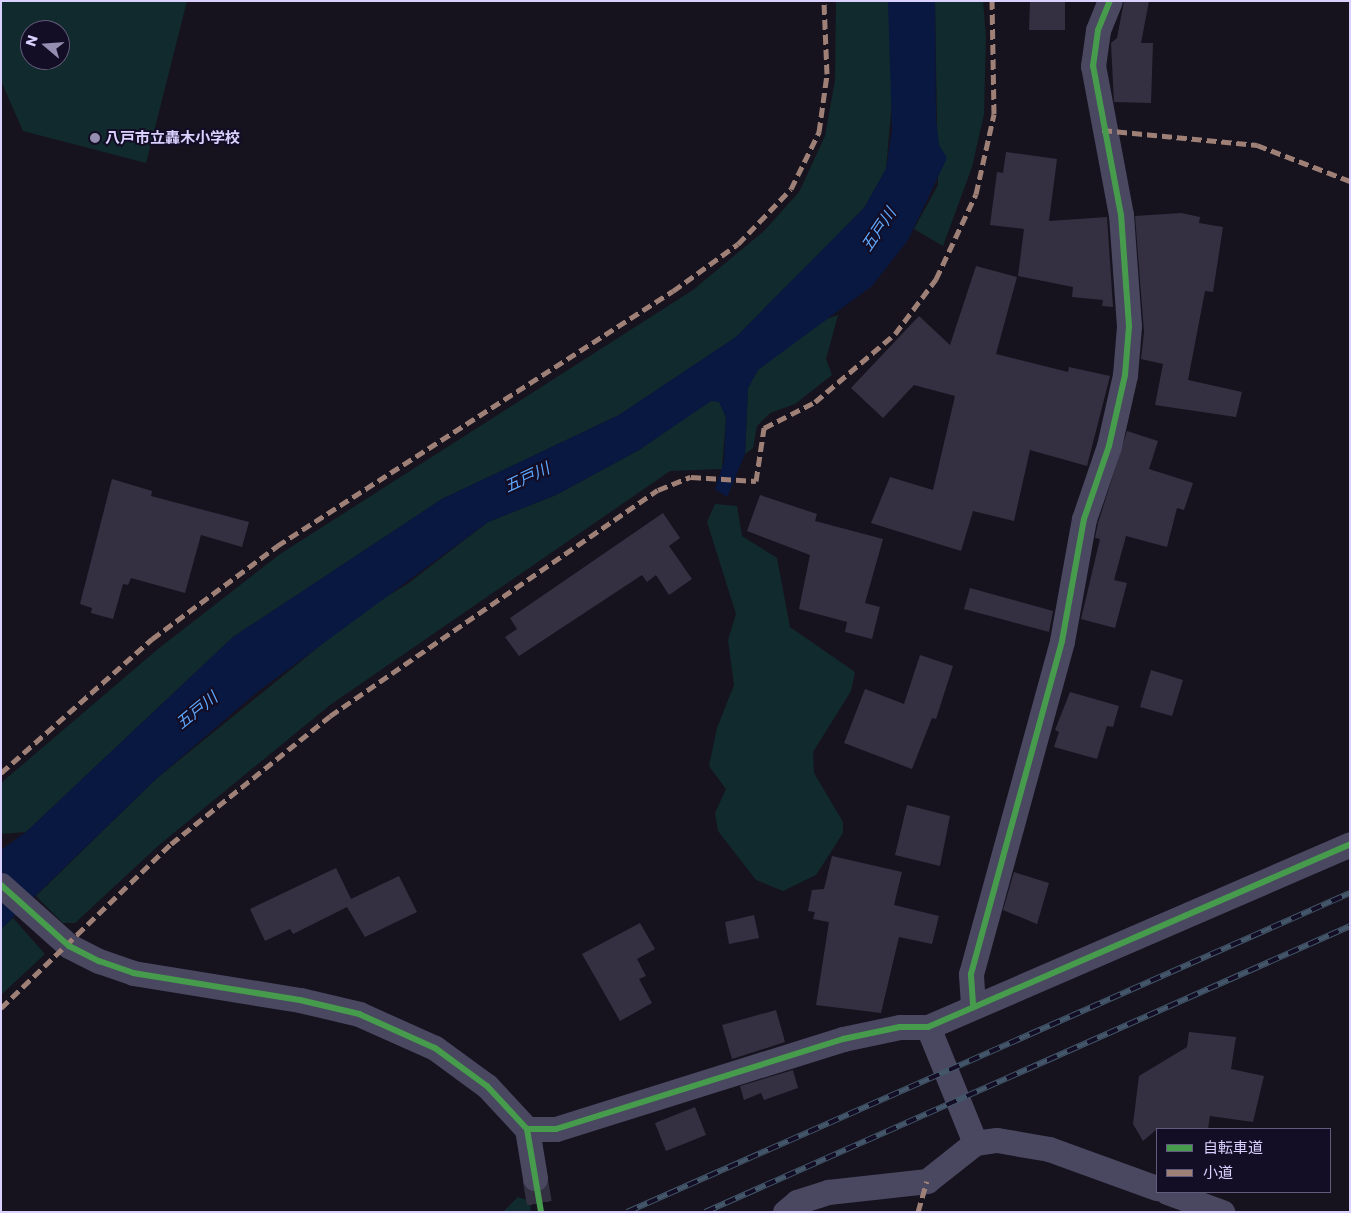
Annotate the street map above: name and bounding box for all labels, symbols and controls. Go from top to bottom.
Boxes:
north arrow [20,20,70,70]
text: N [21,33,43,49]
place label: 八戸市立轟木小学校 [105,129,240,147]
marker: 八戸市立轟木小学校 [89,132,101,144]
water label: 五戸川 [858,205,900,255]
water label: 五戸川 [501,459,553,497]
water label: 五戸川 [172,688,222,734]
legend [1156,1128,1331,1193]
text: 自転車道 [1203,1137,1263,1158]
text: 小道 [1203,1162,1233,1183]

